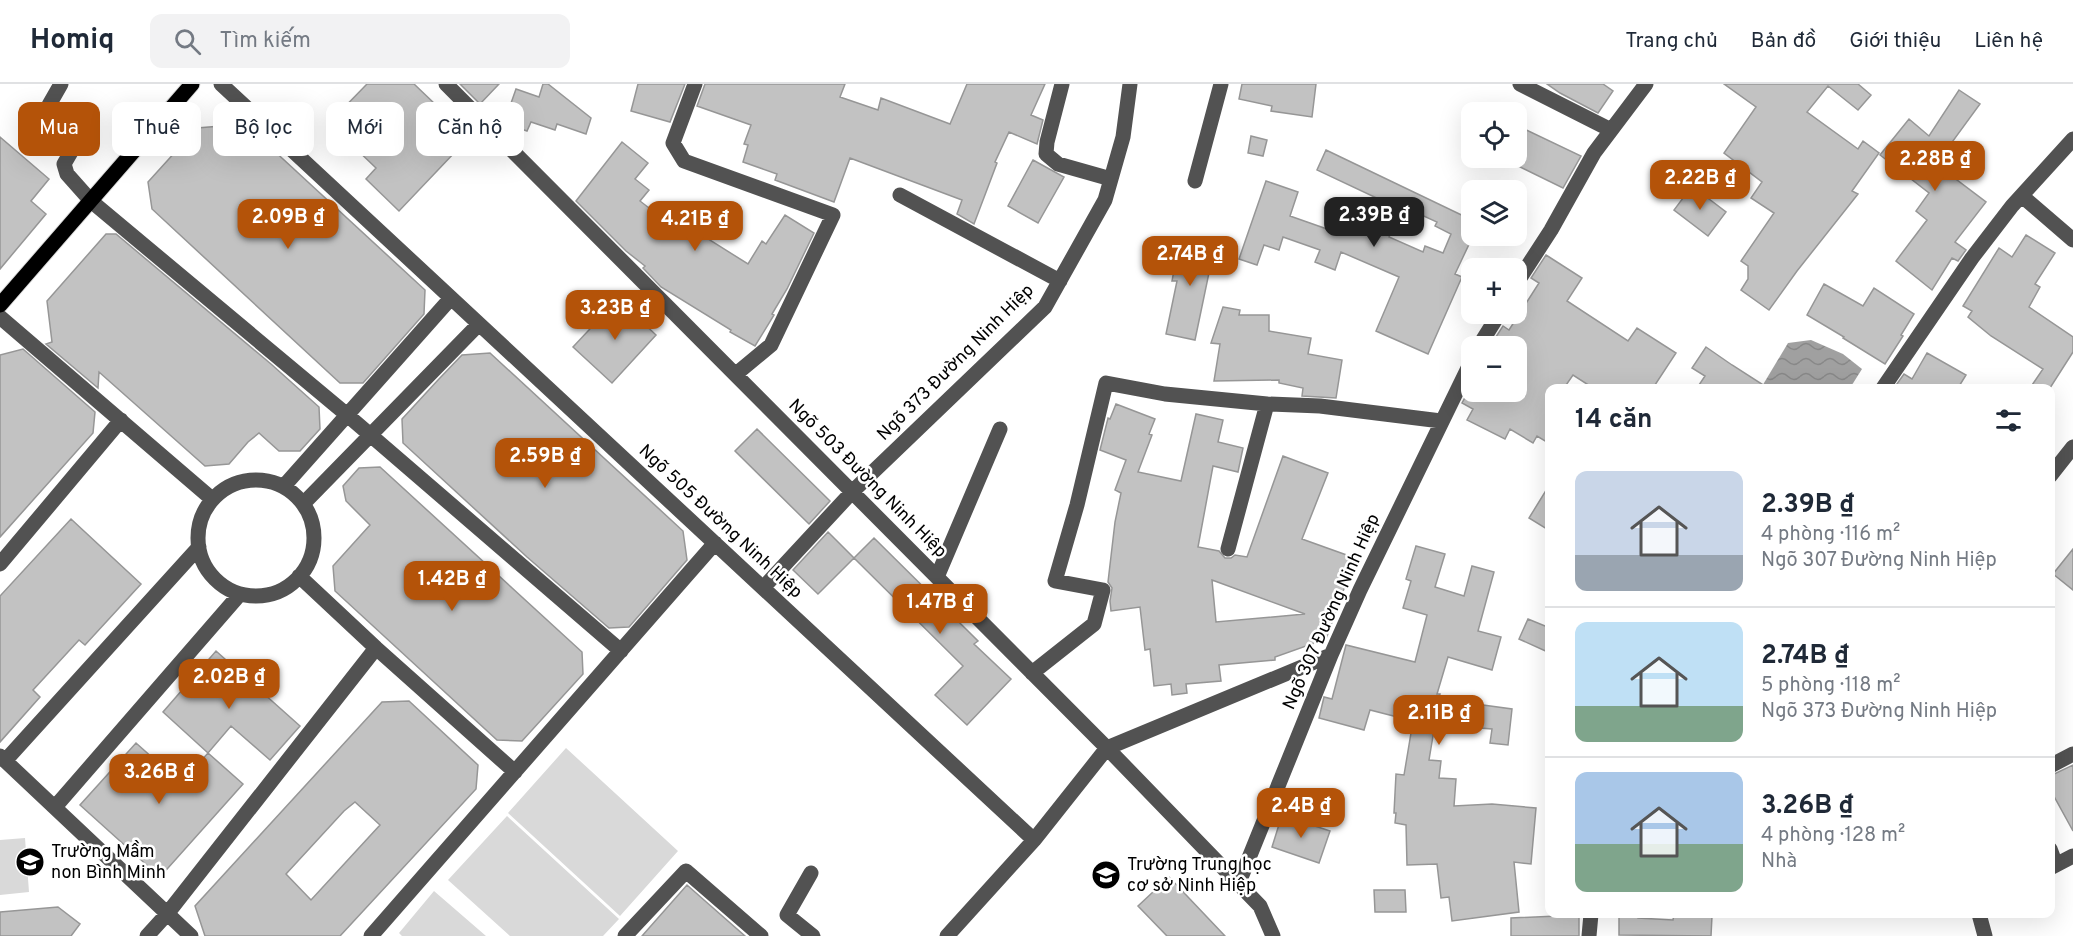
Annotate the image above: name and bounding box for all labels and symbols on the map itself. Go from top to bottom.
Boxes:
pin: 2.28B ₫ [1880,141,1990,192]
pin: 2.22B ₫ [1645,160,1755,211]
pin: 2.39B ₫ [1319,197,1429,248]
pin: 2.09B ₫ [233,199,343,250]
pin: 4.21B ₫ [640,201,750,252]
pin: 2.74B ₫ [1135,236,1245,287]
street label: Ngõ 373 Đường Ninh Hiệp [873,280,1039,446]
pin: 3.23B ₫ [560,290,670,341]
street label: Ngõ 503 Đường Ninh Hiệp [783,395,951,563]
pin: 2.59B ₫ [490,438,600,489]
street label: Ngõ 505 Đường Ninh Hiệp [633,440,807,604]
street label: Ngõ 307 Đường Ninh Hiệp [1278,510,1386,714]
pin: 1.42B ₫ [397,561,507,612]
pin: 1.47B ₫ [885,584,995,635]
pin: 2.02B ₫ [174,659,284,710]
pin: 2.11B ₫ [1384,695,1494,746]
pin: 3.26B ₫ [104,754,214,805]
pin: 2.4B ₫ [1252,788,1350,839]
place label: Trường Mầm non Bình Minh [51,840,166,885]
school or university icon: Trường Mầm non Bình Minh [14,846,46,878]
place label: Trường Trung học cơ sở Ninh Hiệp [1127,854,1272,898]
school or university icon: Trường Trung học cơ sở Ninh Hiệp [1090,859,1122,891]

